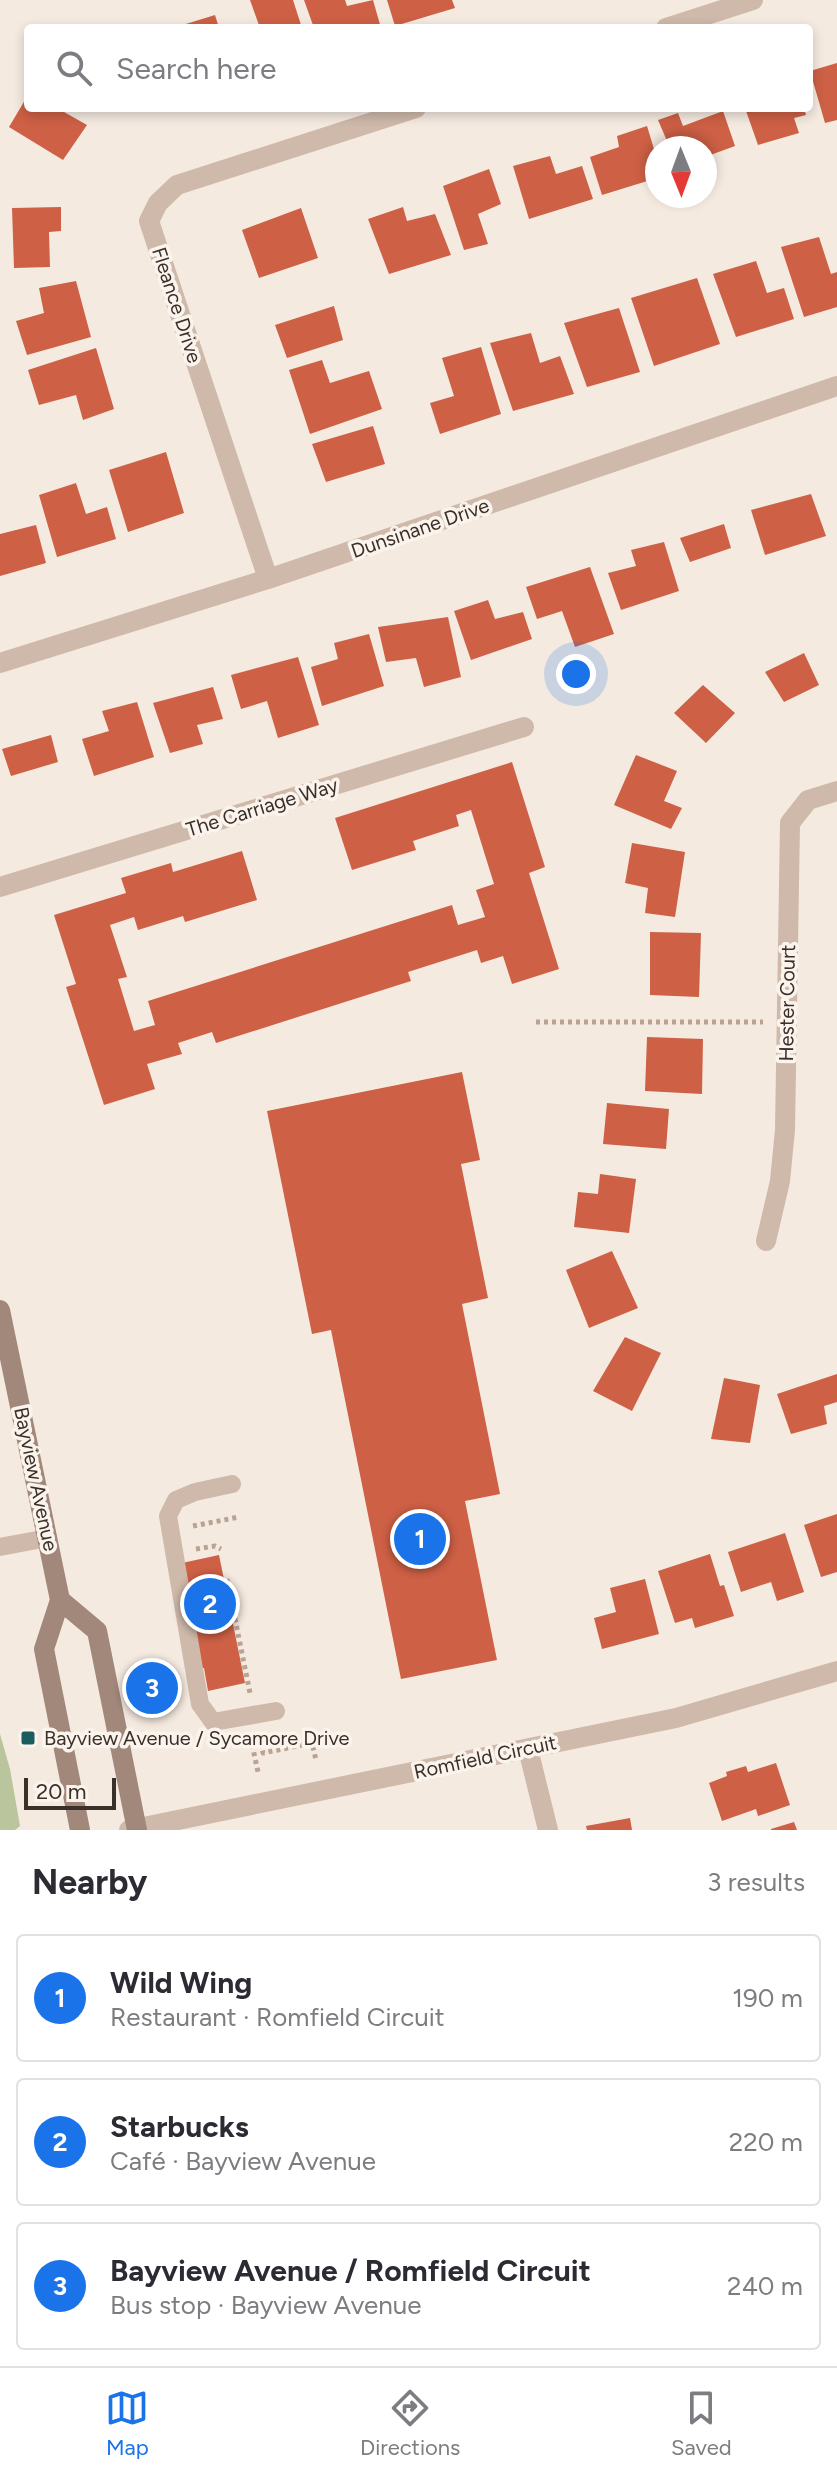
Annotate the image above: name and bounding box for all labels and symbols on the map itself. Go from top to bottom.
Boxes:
north arrow [645,136,717,208]
street label: Fleance Drive [147,244,207,366]
street label: Dunsinane Drive [348,493,492,563]
your location [556,654,596,694]
street label: The Carriage Way [183,772,341,842]
street label: Hester Court [774,944,800,1062]
street label: Bayview Avenue [9,1405,63,1553]
pin: 1 [394,1509,446,1569]
pin: 2 [184,1574,236,1634]
pin: 3 [126,1658,178,1718]
place label: Bayview Avenue / Sycamore Drive [44,1726,350,1750]
marker: Bayview Avenue / Sycamore Drive [19,1729,37,1747]
street label: Romfield Circuit [412,1730,558,1784]
scale bar [24,1774,116,1810]

